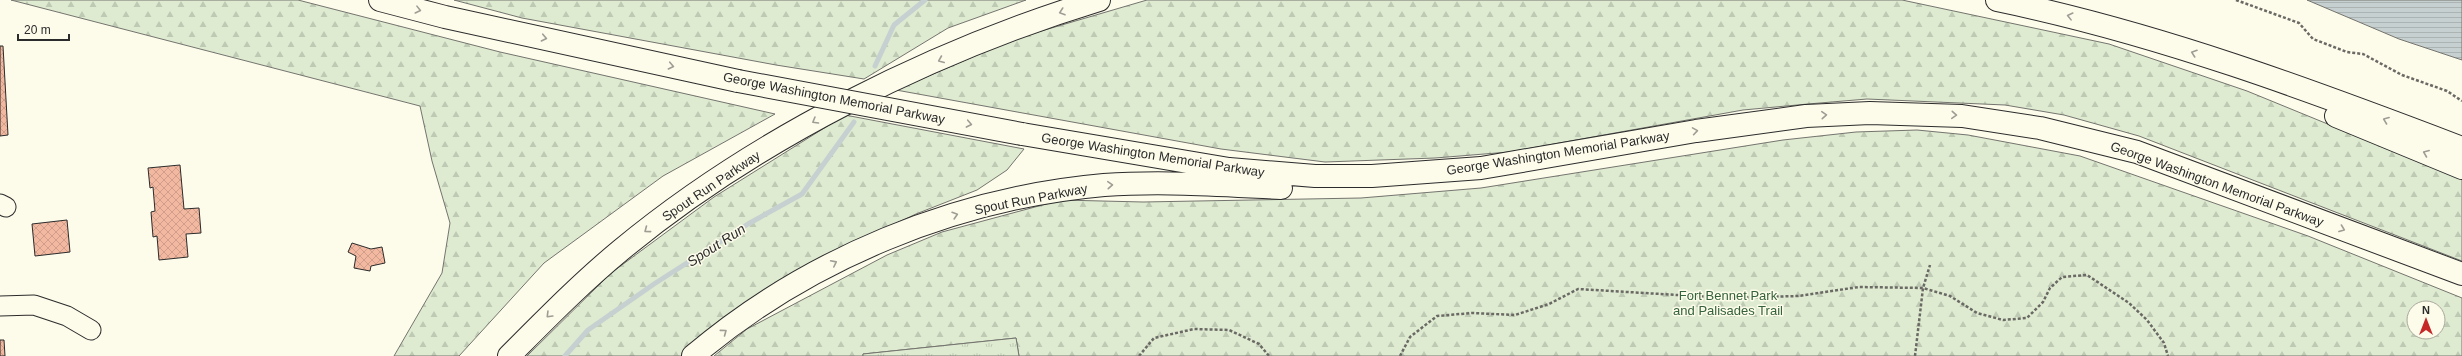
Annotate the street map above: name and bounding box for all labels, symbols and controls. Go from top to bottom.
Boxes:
one-way arrow [414,5,421,13]
one-way arrow [1058,7,1065,16]
one-way arrow [2066,12,2073,21]
scale bar [18,16,69,42]
text: 20 m [24,23,51,37]
one-way arrow [541,34,548,42]
one-way arrow [2191,49,2198,58]
one-way arrow [937,55,944,63]
one-way arrow [668,62,675,70]
street label: George Washington Memorial Parkway [722,69,947,127]
one-way arrow [1821,110,1827,119]
one-way arrow [1951,111,1957,120]
one-way arrow [811,116,819,123]
one-way arrow [2383,116,2390,124]
one-way arrow [966,119,972,128]
one-way arrow [1692,127,1698,136]
street label: George Washington Memorial Parkway [1445,128,1671,178]
street label: George Washington Memorial Parkway [1040,130,1266,180]
street label: George Washington Memorial Parkway [2108,138,2326,230]
street label: Spout Run Parkway [659,147,763,224]
one-way arrow [2422,150,2430,158]
street label: Spout Run Parkway [973,181,1089,217]
one-way arrow [1107,181,1113,190]
one-way arrow [951,211,958,220]
water label: Spout Run [684,220,748,270]
one-way arrow [2339,224,2346,232]
one-way arrow [645,225,652,232]
one-way arrow [830,260,837,268]
park label: Fort Bennet Park and Palisades Trail [1673,288,1783,318]
north arrow [2406,300,2446,340]
text: N [2422,304,2430,316]
one-way arrow [546,311,554,318]
one-way arrow [719,330,726,337]

